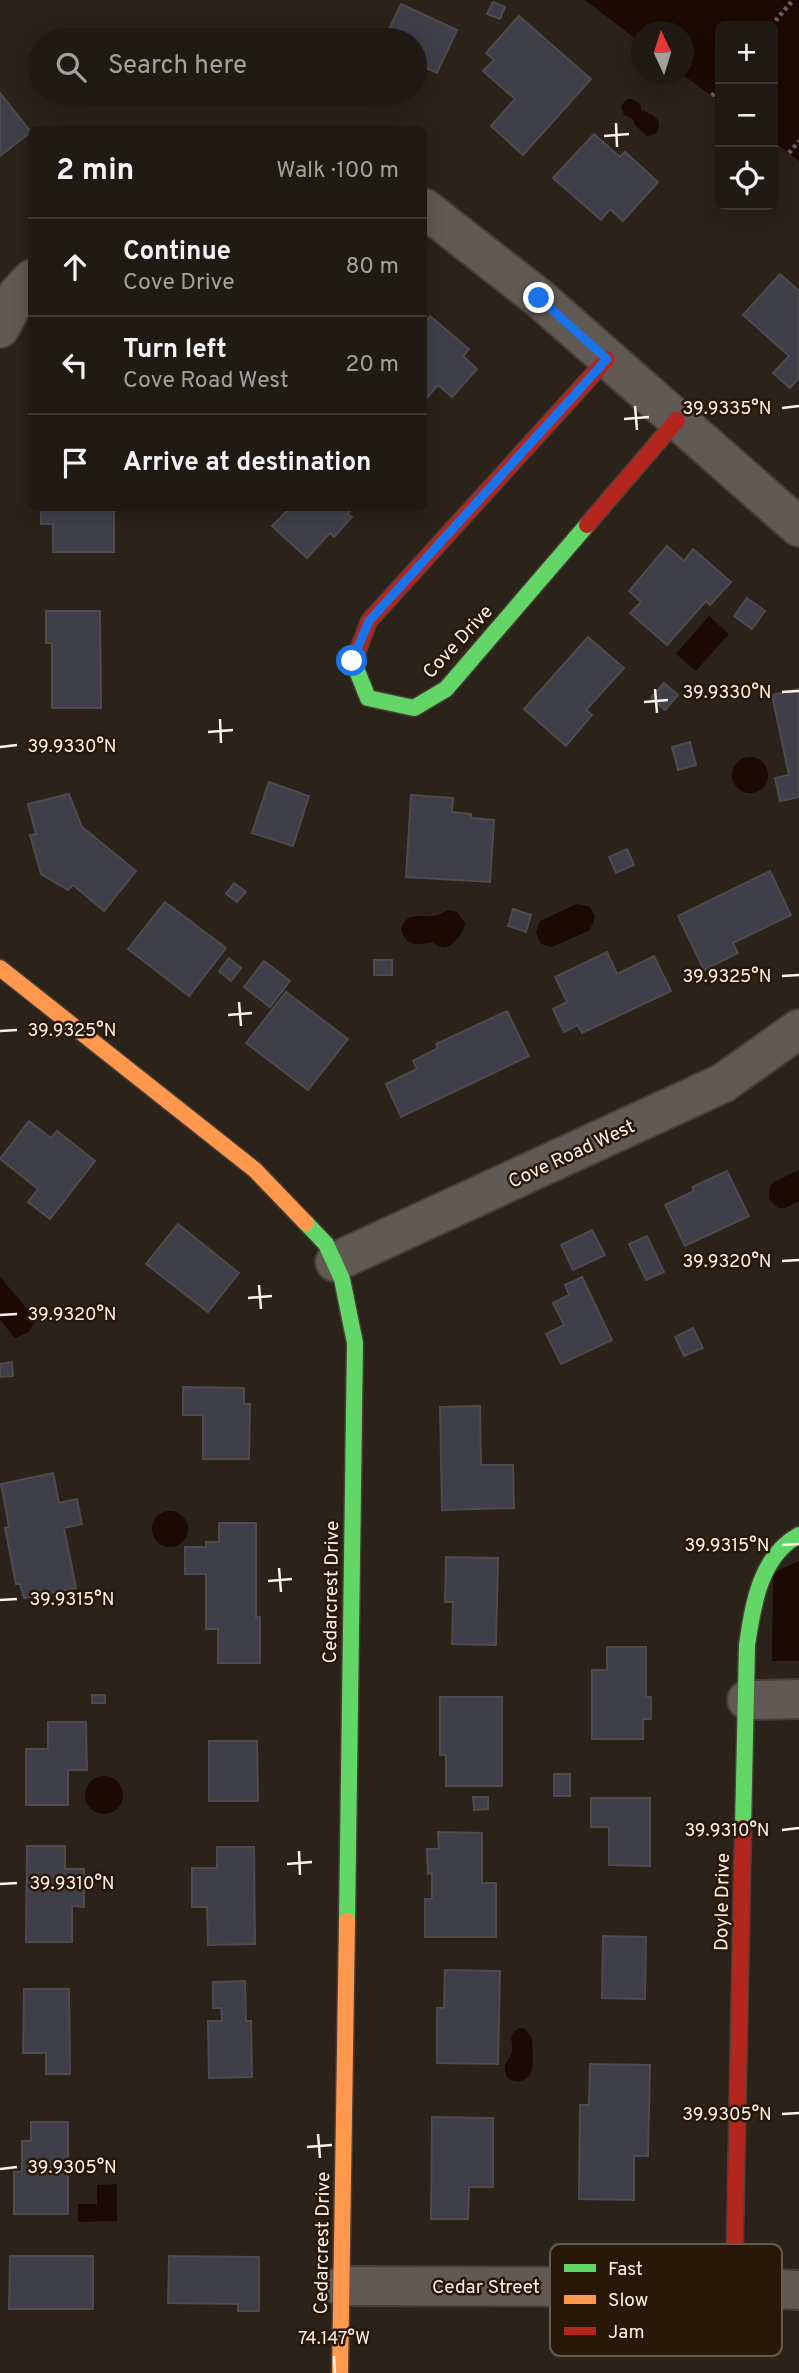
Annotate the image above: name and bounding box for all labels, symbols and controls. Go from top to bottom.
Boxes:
north arrow [631,21,694,84]
map controls [715,21,778,210]
button: + [715,21,778,84]
search box [28,28,427,105]
icon: search [52,48,90,86]
text: Search here [108,50,247,83]
button: − [715,84,778,147]
button: locate [715,147,778,210]
text: 2 min [56,153,134,190]
text: Walk · 100 m [276,157,399,186]
text: Continue [123,236,231,269]
icon: ahead [56,248,94,286]
text: 80 m [346,253,399,282]
text: Cove Drive [123,269,235,298]
route end [523,282,554,313]
text: Turn left [123,334,227,367]
icon: left [56,346,94,384]
text: 20 m [345,351,399,380]
text: Cove Road West [123,367,289,396]
text: 39.9335°N [683,398,771,421]
icon: arrive [56,444,94,482]
text: Arrive at destination [123,447,371,480]
street label: Cove Drive [418,600,499,684]
route start [336,645,367,676]
text: 39.9330°N [682,682,772,705]
text: 39.9330°N [27,736,117,759]
text: 39.9325°N [683,966,771,989]
text: 39.9325°N [28,1020,116,1043]
street label: Cove Road West [505,1115,639,1195]
text: 39.9320°N [682,1251,772,1274]
text: 39.9320°N [27,1304,117,1327]
street label: Cedarcrest Drive [319,1521,345,1664]
text: 39.9315°N [685,1535,769,1558]
text: 39.9315°N [30,1589,114,1612]
text: 39.9310°N [684,1820,770,1843]
street label: Doyle Drive [710,1853,736,1951]
text: 39.9310°N [29,1873,115,1896]
text: 39.9305°N [682,2104,772,2127]
text: 39.9305°N [27,2157,117,2180]
street label: Cedarcrest Drive [310,2172,336,2315]
legend [550,2244,782,2356]
text: Fast [608,2258,643,2282]
street label: Cedar Street [432,2276,540,2300]
text: Slow [608,2289,648,2313]
text: Jam [608,2321,645,2345]
text: 74.147°W [298,2328,370,2351]

